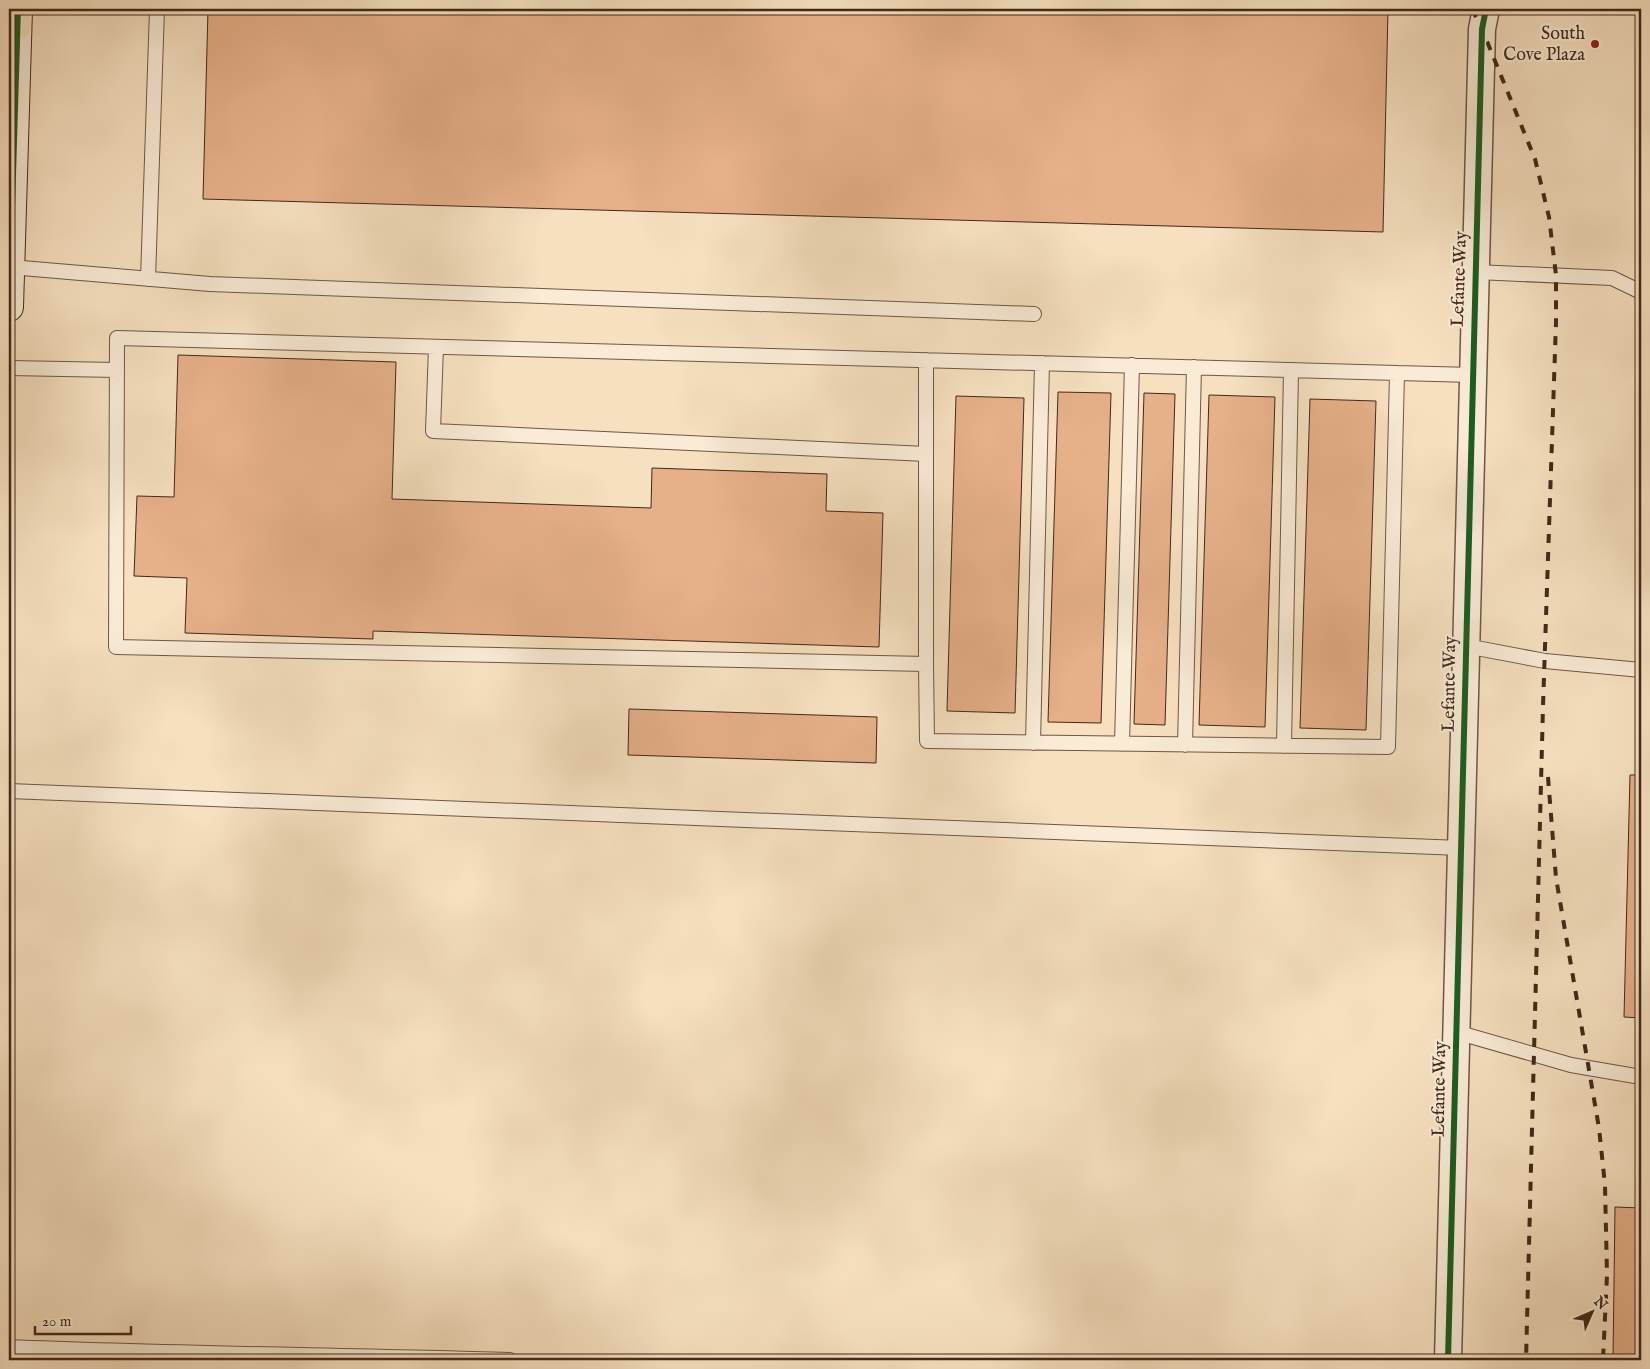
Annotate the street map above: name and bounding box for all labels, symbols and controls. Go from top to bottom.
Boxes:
place label: South Cove Plaza [1503,23,1585,67]
marker: South Cove Plaza [1589,38,1601,50]
street label: Lefante Way [1447,231,1473,327]
street label: Lefante Way [1438,636,1462,732]
street label: Lefante Way [1428,1041,1452,1137]
north arrow [1568,1286,1618,1336]
text: N [1589,1292,1611,1314]
scale bar [35,1304,131,1336]
text: 20 m [42,1312,72,1331]

